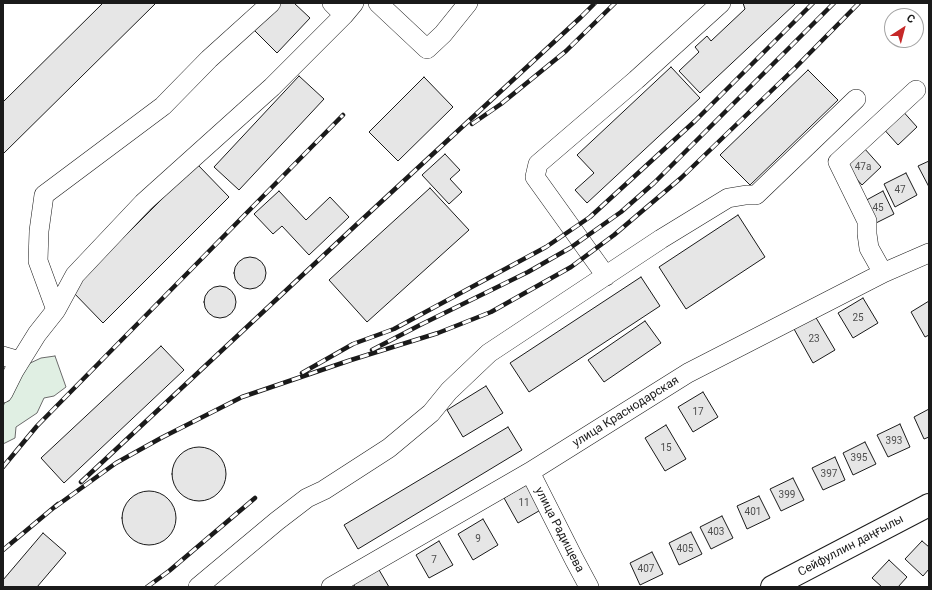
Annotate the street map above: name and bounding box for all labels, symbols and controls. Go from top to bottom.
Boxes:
north arrow [884,8,924,48]
text: С [904,11,917,26]
house number: 47а [855,161,871,173]
house number: 47 [894,184,906,196]
house number: 45 [872,202,884,214]
house number: 25 [852,312,864,324]
house number: 23 [808,333,820,345]
street label: улица Краснодарская [570,373,682,451]
house number: 17 [692,406,704,418]
house number: 393 [886,435,902,447]
house number: 15 [660,442,672,454]
house number: 395 [851,452,867,464]
house number: 397 [821,468,837,480]
street label: улица Радищева [531,485,587,575]
house number: 399 [779,489,795,501]
house number: 11 [518,497,530,509]
house number: 401 [745,506,761,518]
street label: Сейфуллин даңғылы [796,512,906,580]
house number: 403 [708,526,724,538]
house number: 9 [475,533,481,545]
house number: 405 [677,543,693,555]
house number: 7 [431,554,437,566]
house number: 407 [638,563,654,575]

